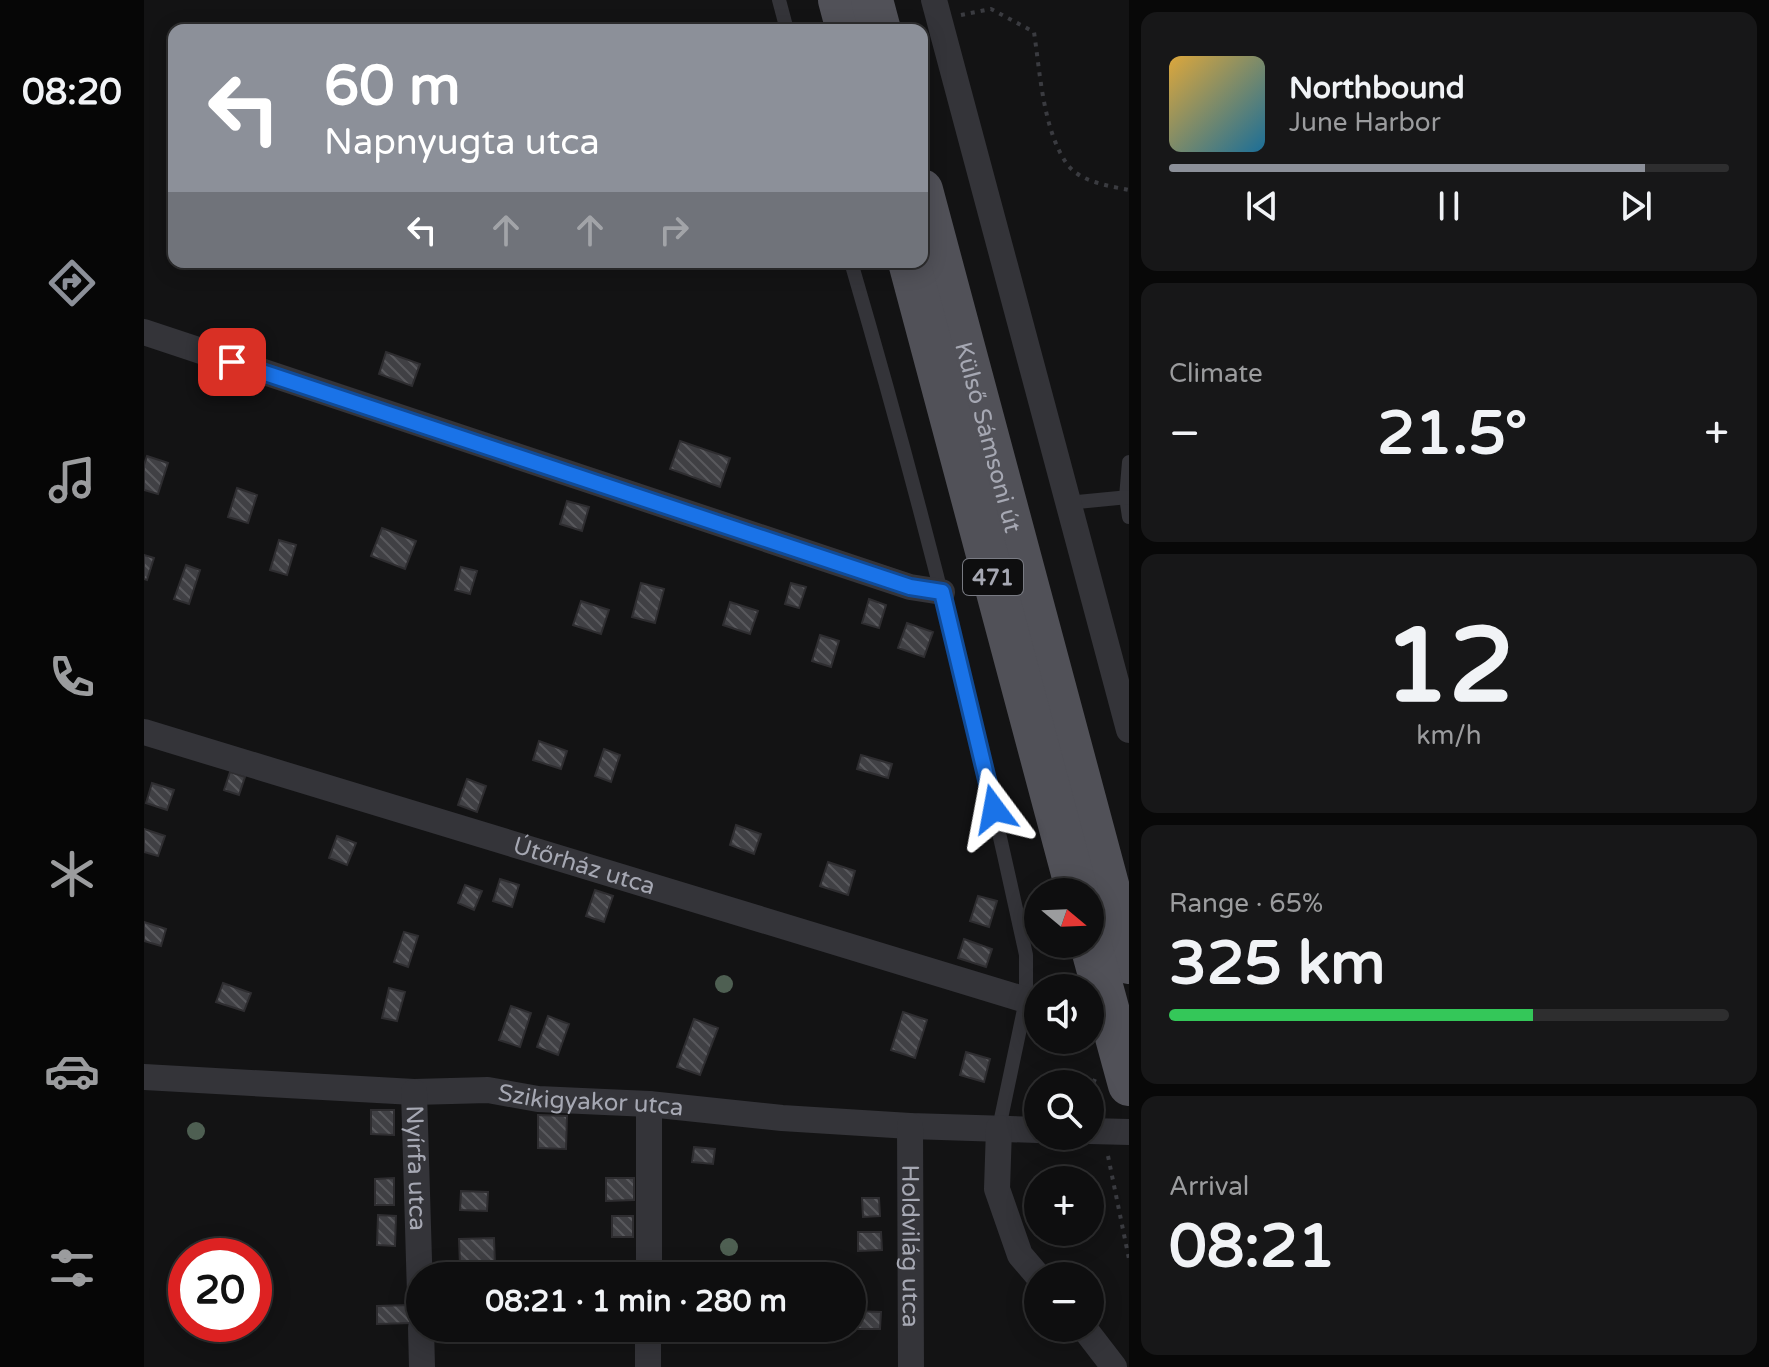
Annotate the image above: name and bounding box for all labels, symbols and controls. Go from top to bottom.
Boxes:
text: 60 m [324,53,460,120]
icon: left [192,56,296,160]
text: Northbound [1289,70,1465,107]
text: 08:20 [22,71,122,114]
text: June Harbor [1289,107,1441,138]
text: Napnyugta utca [324,121,600,164]
icon: previous [1240,184,1284,228]
icon: pause [1427,184,1471,228]
icon: next [1614,184,1658,228]
icon: left [400,208,444,252]
icon: ahead [484,208,528,252]
icon: ahead [568,208,612,252]
icon: right [652,208,696,252]
icon: directions [44,255,100,311]
pin [198,328,266,396]
street label: Külső Sámsoni út [948,339,1027,536]
icon: arrive [210,340,254,384]
text: Climate [1169,358,1263,389]
text: 21.5° [1377,398,1527,470]
text: − [1169,408,1200,461]
text: + [1704,408,1729,461]
icon: music [44,452,100,508]
road number: 471 [963,559,1023,595]
text: 12 [1384,605,1514,730]
icon: phone [44,649,100,705]
text: km/h [1416,720,1482,751]
position arrow [952,767,1036,851]
street label: Útőrház utca [509,830,659,901]
icon: climate [44,846,100,902]
north arrow [1024,878,1104,958]
map controls [1024,878,1104,1342]
text: Range · 65% [1169,888,1323,919]
text: 325 km [1169,928,1385,1000]
button: sound [1024,974,1104,1054]
icon: car [44,1043,100,1099]
button: search [1024,1070,1104,1150]
street label: Szikigyakor utca [496,1078,685,1123]
street label: Nyírfa utca [399,1105,432,1231]
street label: Holdvilág utca [895,1164,925,1328]
button: + [1024,1166,1104,1246]
text: Arrival [1169,1171,1249,1202]
text: 08:21 [1169,1211,1335,1283]
speed limit sign: 20 [168,1238,272,1342]
icon: filters [44,1240,100,1296]
button: − [1024,1262,1104,1342]
text: 08:21 · 1 min · 280 m [485,1283,787,1320]

